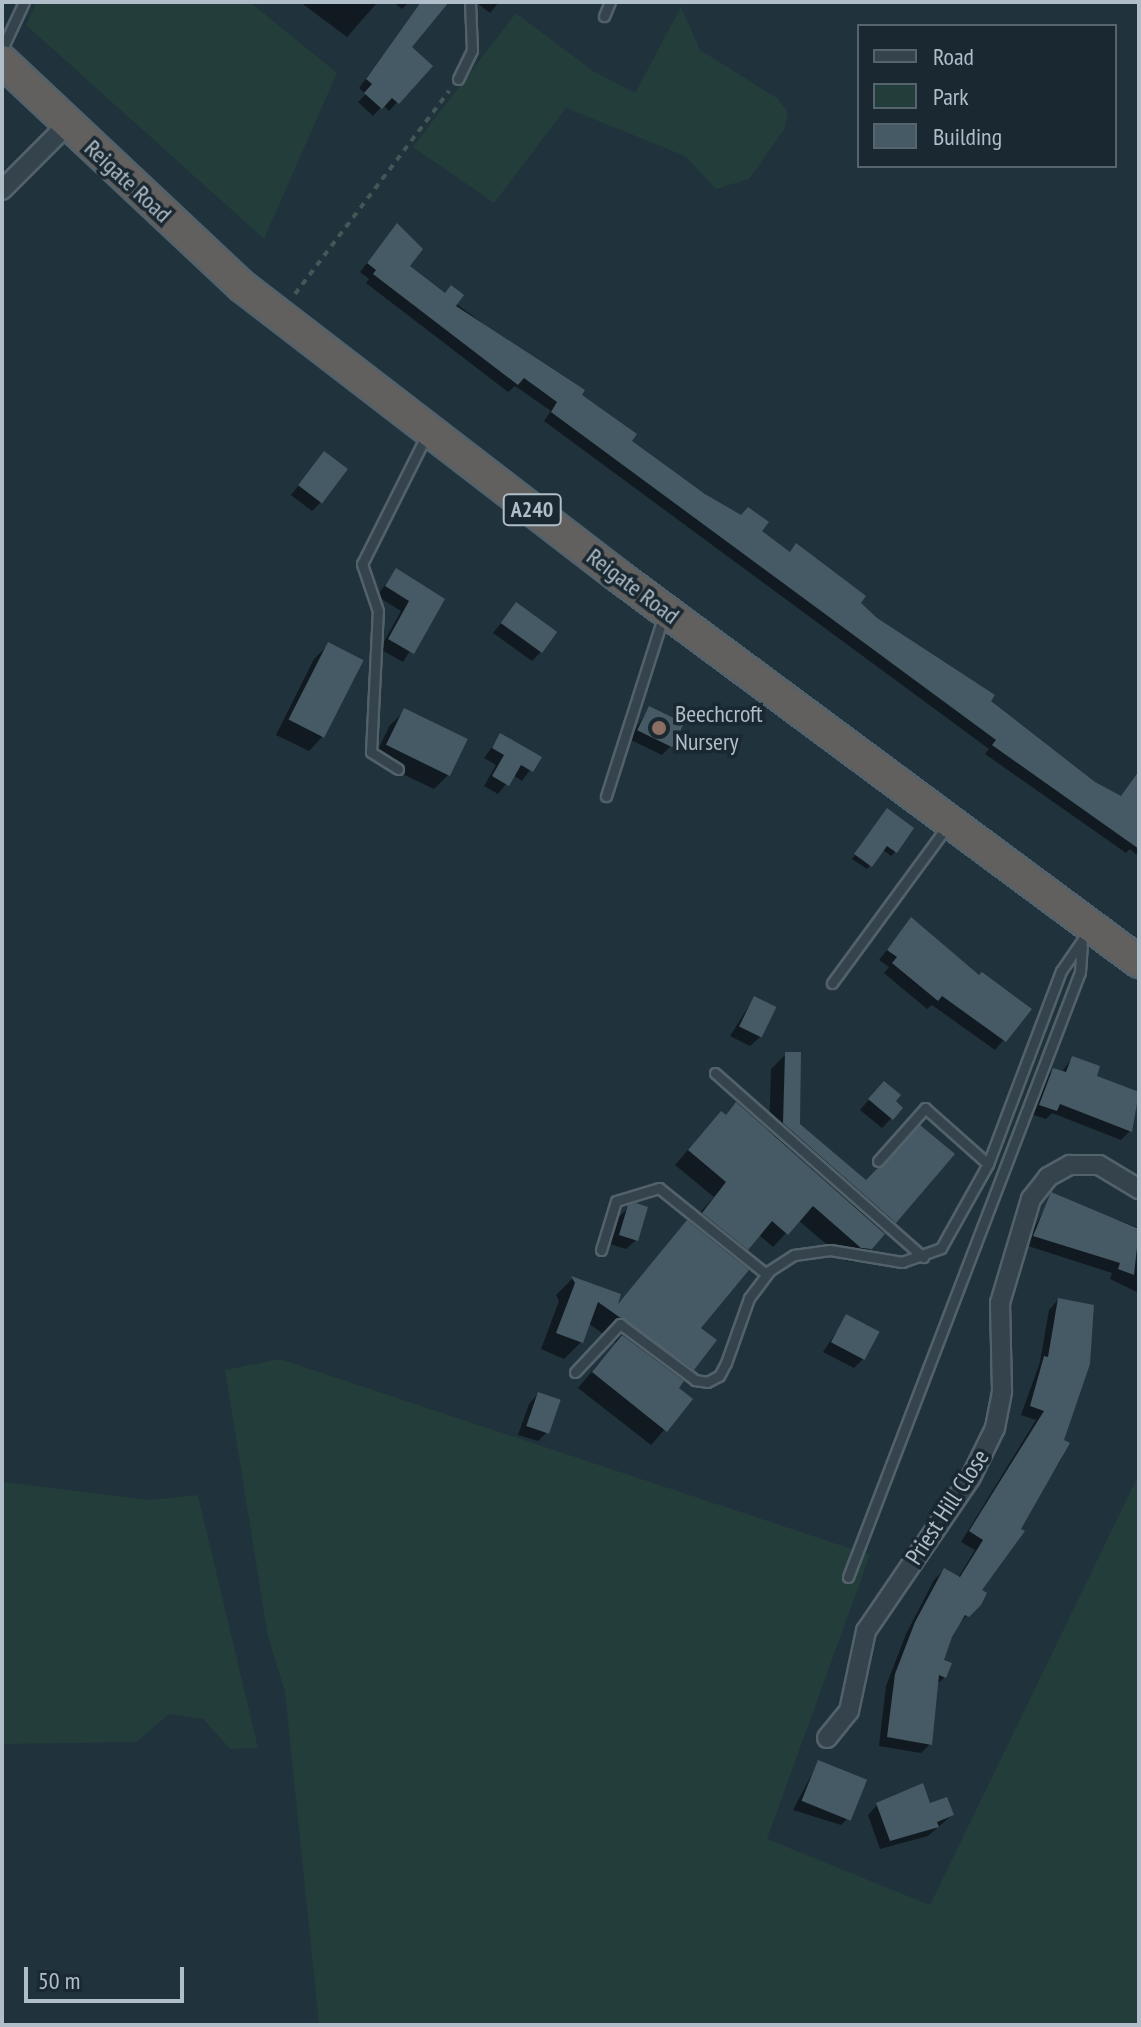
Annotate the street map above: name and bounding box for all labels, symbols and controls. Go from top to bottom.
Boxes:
legend [857,24,1117,168]
text: Road [933,41,974,72]
text: Park [933,81,969,112]
text: Building [933,121,1002,152]
street label: Reigate Road [79,134,177,228]
road number: A240 [502,492,562,528]
street label: Reigate Road [581,542,685,630]
place label: Beechcroft Nursery [675,700,763,756]
marker: Beechcroft Nursery [650,719,668,737]
street label: Priest Hill Close [899,1444,995,1570]
scale bar [28,1951,188,2001]
text: 50 m [38,1965,80,1996]

